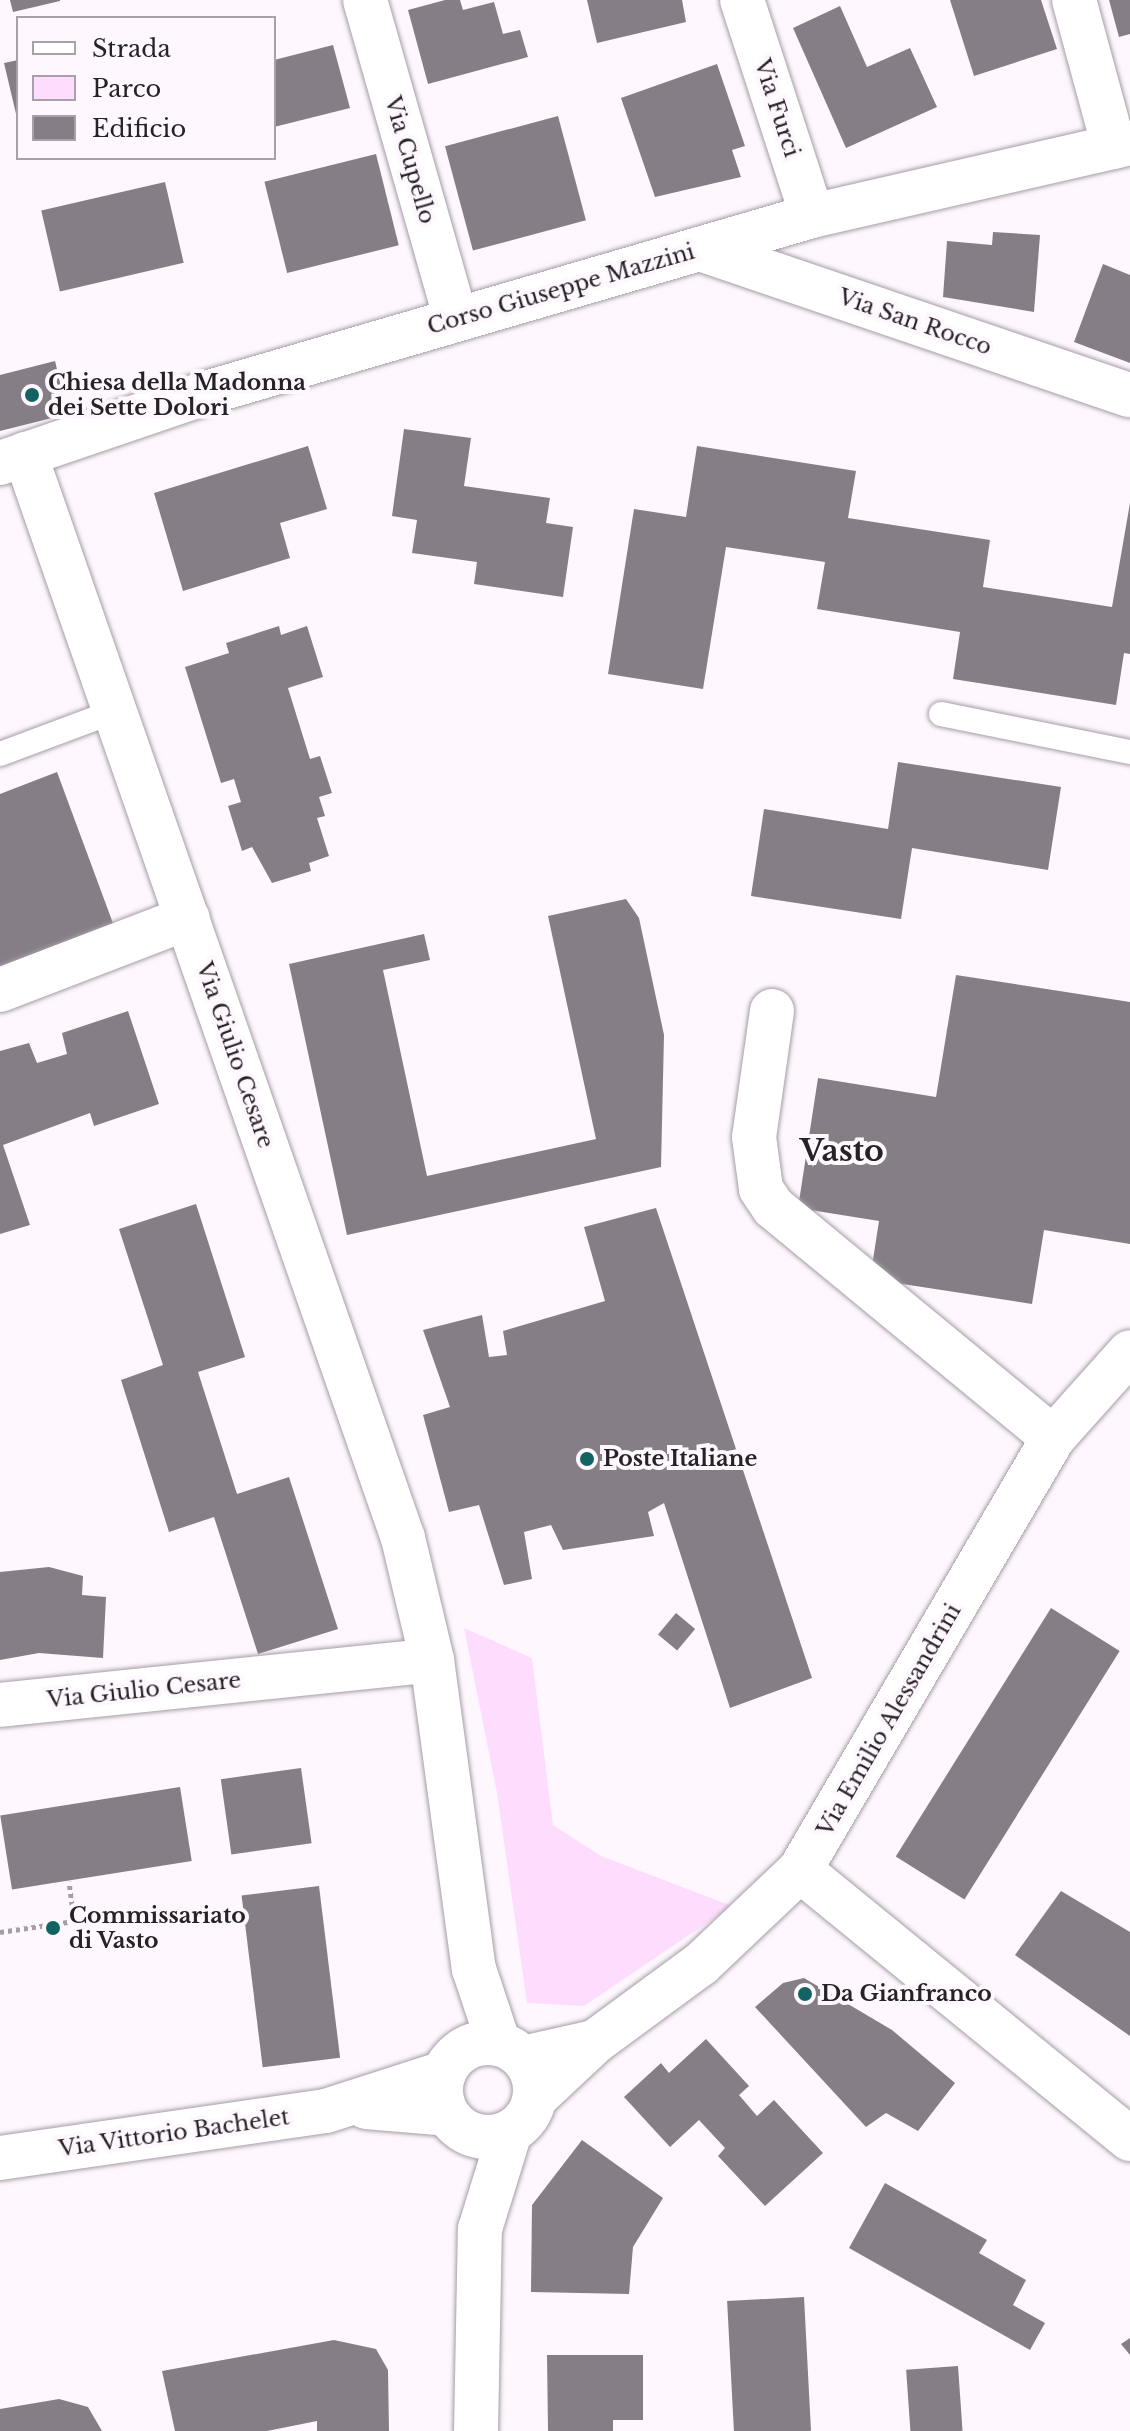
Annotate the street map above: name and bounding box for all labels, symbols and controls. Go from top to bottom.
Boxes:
legend [16,16,276,160]
text: Strada [92,34,171,63]
street label: Via Furci [749,55,805,161]
text: Parco [92,74,161,103]
street label: Via Cupello [379,93,441,227]
text: Edificio [92,114,186,143]
street label: Corso Giuseppe Mazzini [424,238,698,340]
street label: Via San Rocco [835,283,995,361]
place label: Chiesa della Madonna dei Sette Dolori [48,369,306,420]
marker: Chiesa della Madonna dei Sette Dolori [23,386,41,404]
street label: Via Giulio Cesare [191,958,279,1152]
district label: Vasto [800,1133,884,1169]
place label: Poste Italiane [603,1446,757,1472]
marker: Poste Italiane [578,1450,596,1468]
street label: Via Emilio Alessandrini [811,1599,967,1841]
street label: Via Giulio Cesare [46,1667,242,1713]
place label: Commissariato di Vasto [69,1902,246,1954]
marker: Commissariato di Vasto [44,1919,62,1937]
place label: Da Gianfranco [821,1981,992,2007]
marker: Da Gianfranco [796,1985,814,2003]
street label: Via Vittorio Bachelet [56,2104,292,2162]

